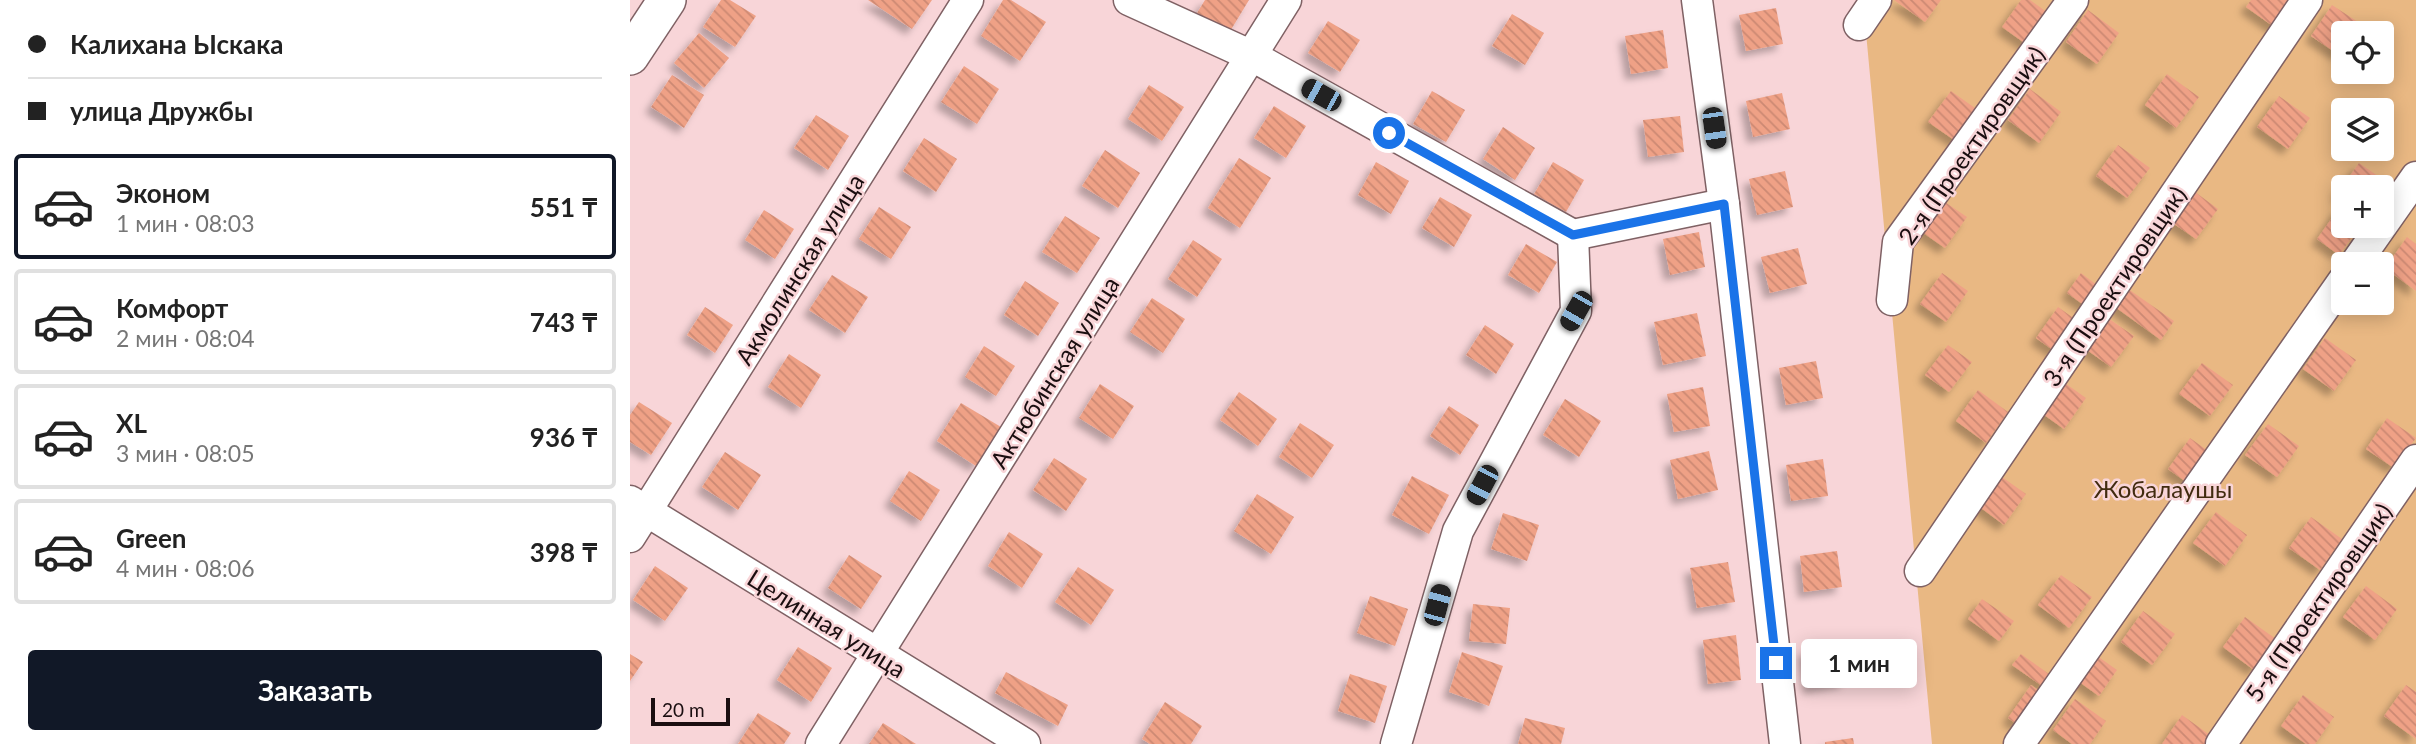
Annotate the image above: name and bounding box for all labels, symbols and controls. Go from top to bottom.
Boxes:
map controls [2331,21,2394,315]
button: locate [2331,21,2394,84]
text: Калихана Ыскака [70,28,284,60]
street label: 2-я (Проектировщик) [1892,40,2050,250]
car [1298,76,1345,114]
text: улица Дружбы [70,95,253,127]
button: layers [2331,98,2394,161]
car [1701,106,1728,150]
route start [1373,117,1405,149]
street label: Акмолинская улица [729,168,869,370]
icon: car [32,175,95,238]
button: + [2331,175,2394,238]
text: Эконом [116,177,210,209]
street label: 3-я (Проектировщик) [2036,180,2192,392]
text: 551 ₸ [530,191,598,223]
text: 1 мин · 08:03 [116,209,255,237]
button: − [2331,252,2394,315]
street label: Актюбинская улица [983,271,1125,473]
car [1557,288,1596,334]
icon: car [32,290,95,353]
text: Комфорт [116,292,228,324]
text: 743 ₸ [530,306,598,338]
text: 2 мин · 08:04 [116,324,255,352]
icon: car [32,405,95,468]
text: XL [116,407,147,439]
text: 936 ₸ [530,421,598,453]
text: 3 мин · 08:05 [116,439,255,467]
car [1463,462,1502,508]
park label: Жобалаушы [2094,474,2232,503]
street label: 5-я (Проектировщик) [2239,497,2397,707]
icon: car [32,520,95,583]
text: Green [116,522,186,554]
text: 398 ₸ [530,536,598,568]
text: 4 мин · 08:06 [116,554,255,582]
street label: Целинная улица [743,563,911,683]
car [1422,582,1453,628]
callout: 1 мин [1800,638,1916,688]
route end [1760,647,1792,679]
text: 1 мин [1828,649,1890,677]
button: Заказать [28,650,602,730]
scale bar [651,695,730,727]
text: 20 m [662,698,705,721]

